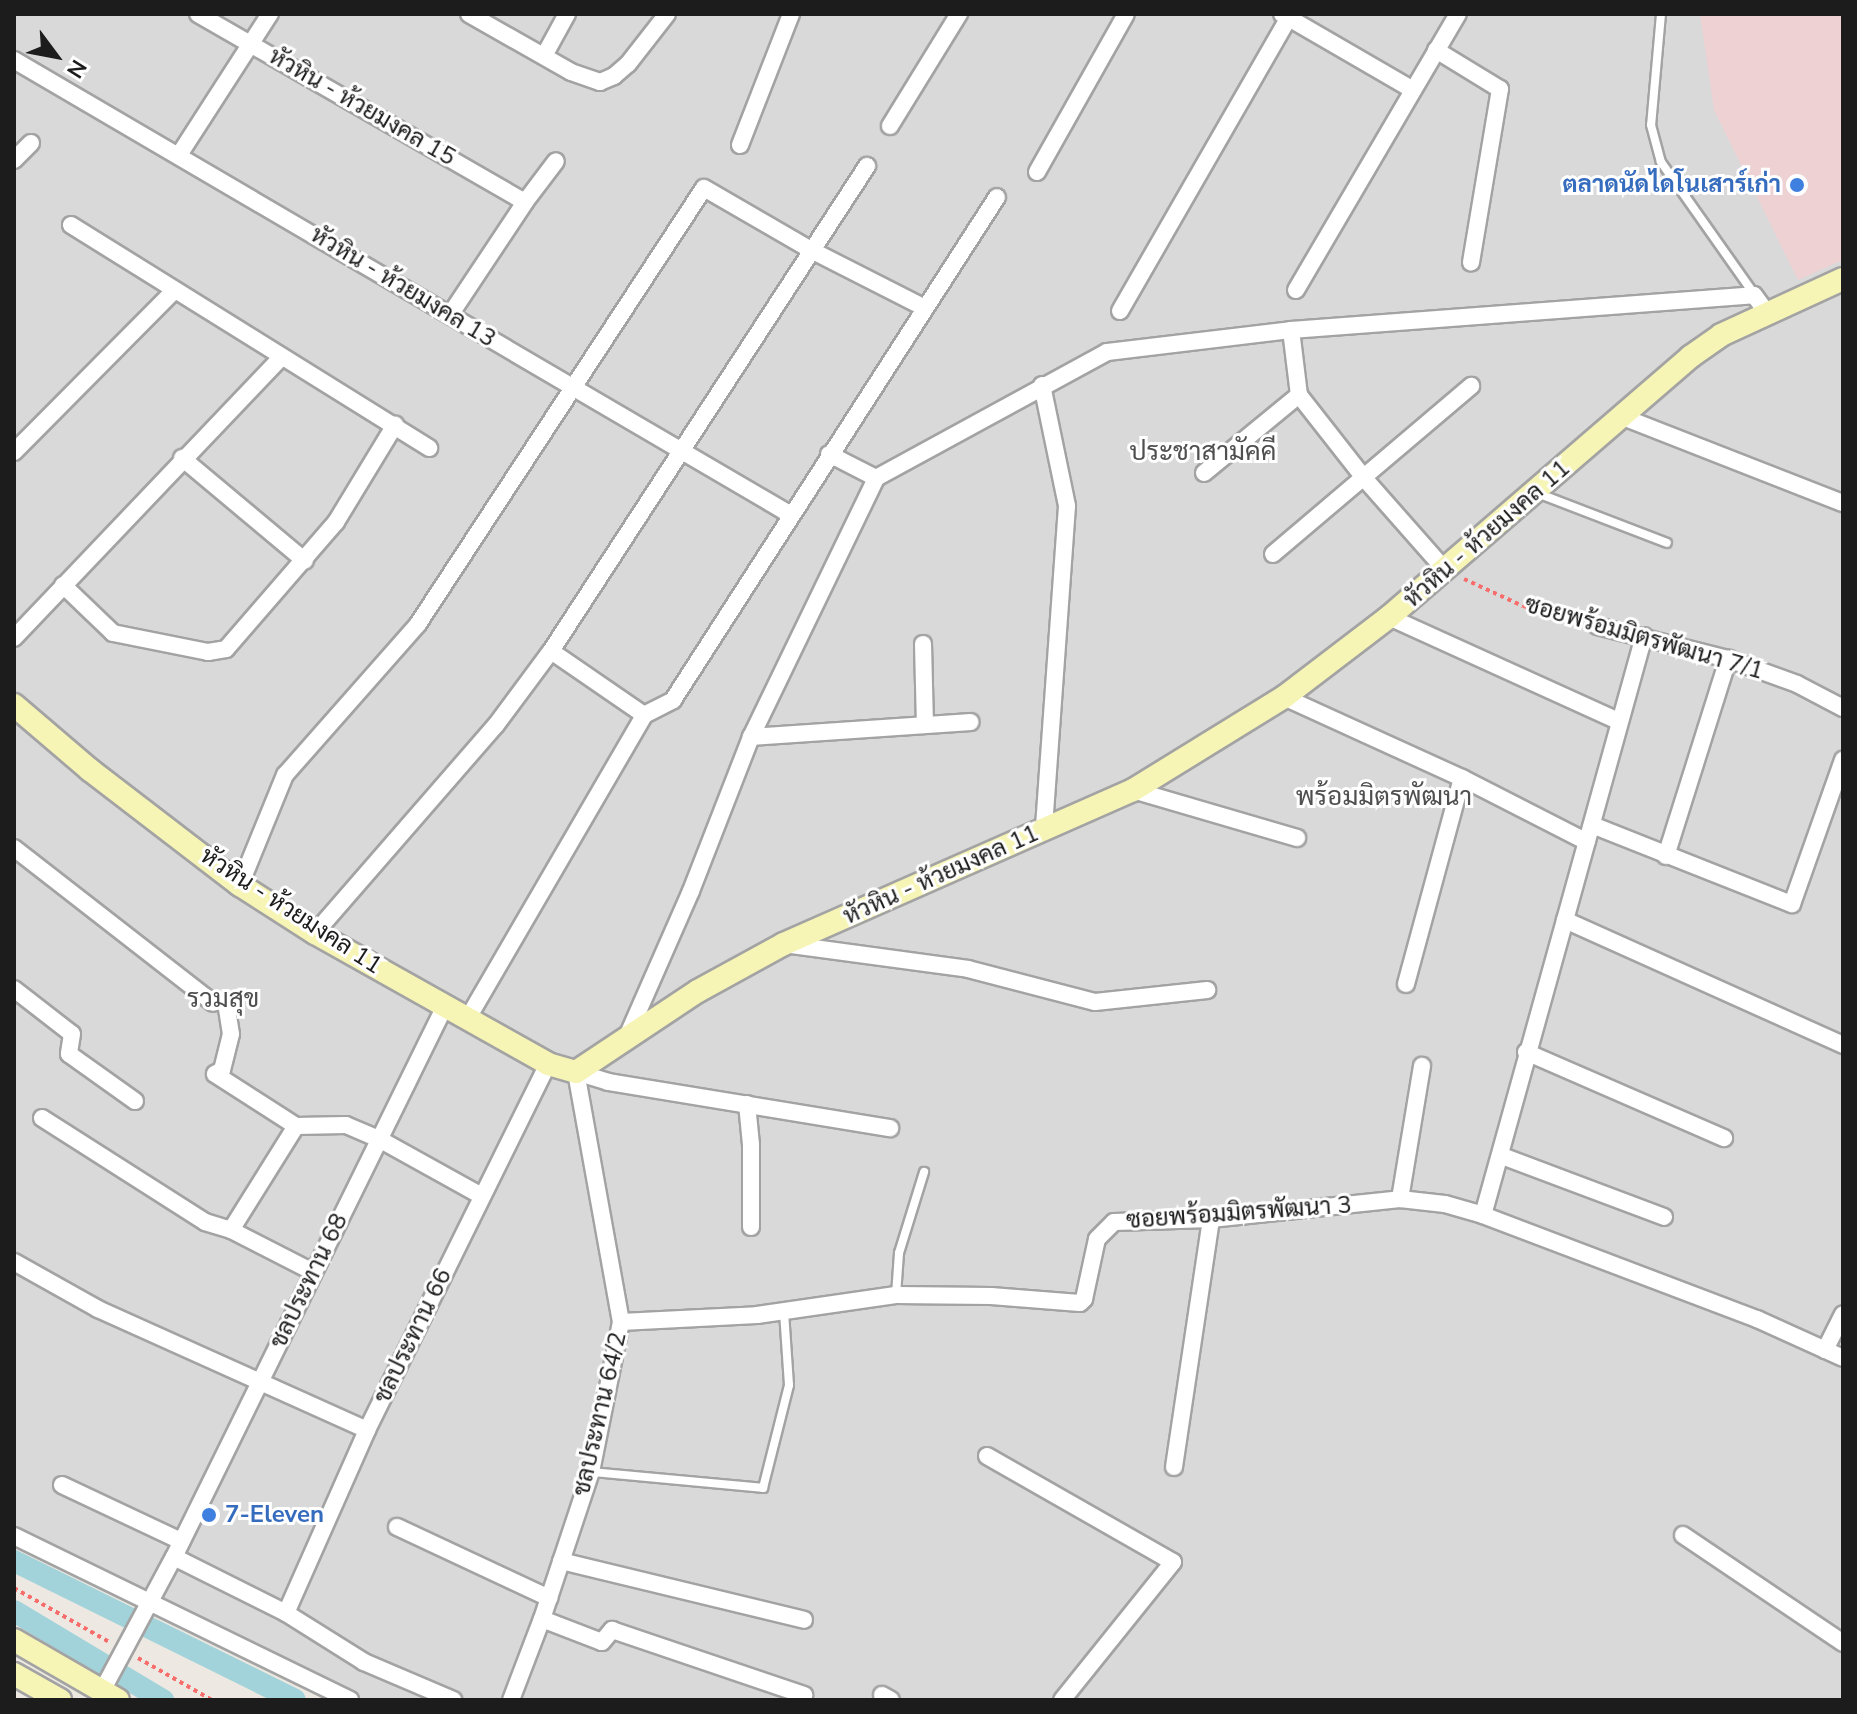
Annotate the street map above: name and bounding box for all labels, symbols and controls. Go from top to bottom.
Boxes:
north arrow [16,16,96,96]
street label: หัวหิน - ห้วยมงคล 15 [263,42,461,172]
text: N [59,54,93,84]
place label: ตลาดนัดไดโนเสาร์เก่า [1562,171,1781,199]
marker: ตลาดนัดไดโนเสาร์เก่า [1788,176,1806,194]
street label: หัวหิน - ห้วยมงคล 13 [305,220,501,354]
district label: ประชาสามัคคี [1130,436,1276,468]
street label: หัวหิน - ห้วยมงคล 11 [1398,454,1576,614]
street label: ซอยพร้อมมิตรพัฒนา 7/1 [1521,590,1767,686]
district label: พร้อมมิตรพัฒนา [1296,781,1472,813]
street label: หัวหิน - ห้วยมงคล 11 [839,819,1043,931]
street label: หัวหิน - ห้วยมงคล 11 [195,841,387,981]
district label: รวมสุข [187,983,259,1015]
street label: ซอยพร้อมมิตรพัฒนา 3 [1125,1191,1353,1235]
street label: ชลประทาน 68 [264,1209,354,1353]
street label: ชลประทาน 66 [368,1264,458,1408]
street label: ชลประทาน 64/2 [567,1329,633,1499]
place label: 7-Eleven [225,1501,324,1529]
marker: 7-Eleven [200,1506,218,1524]

